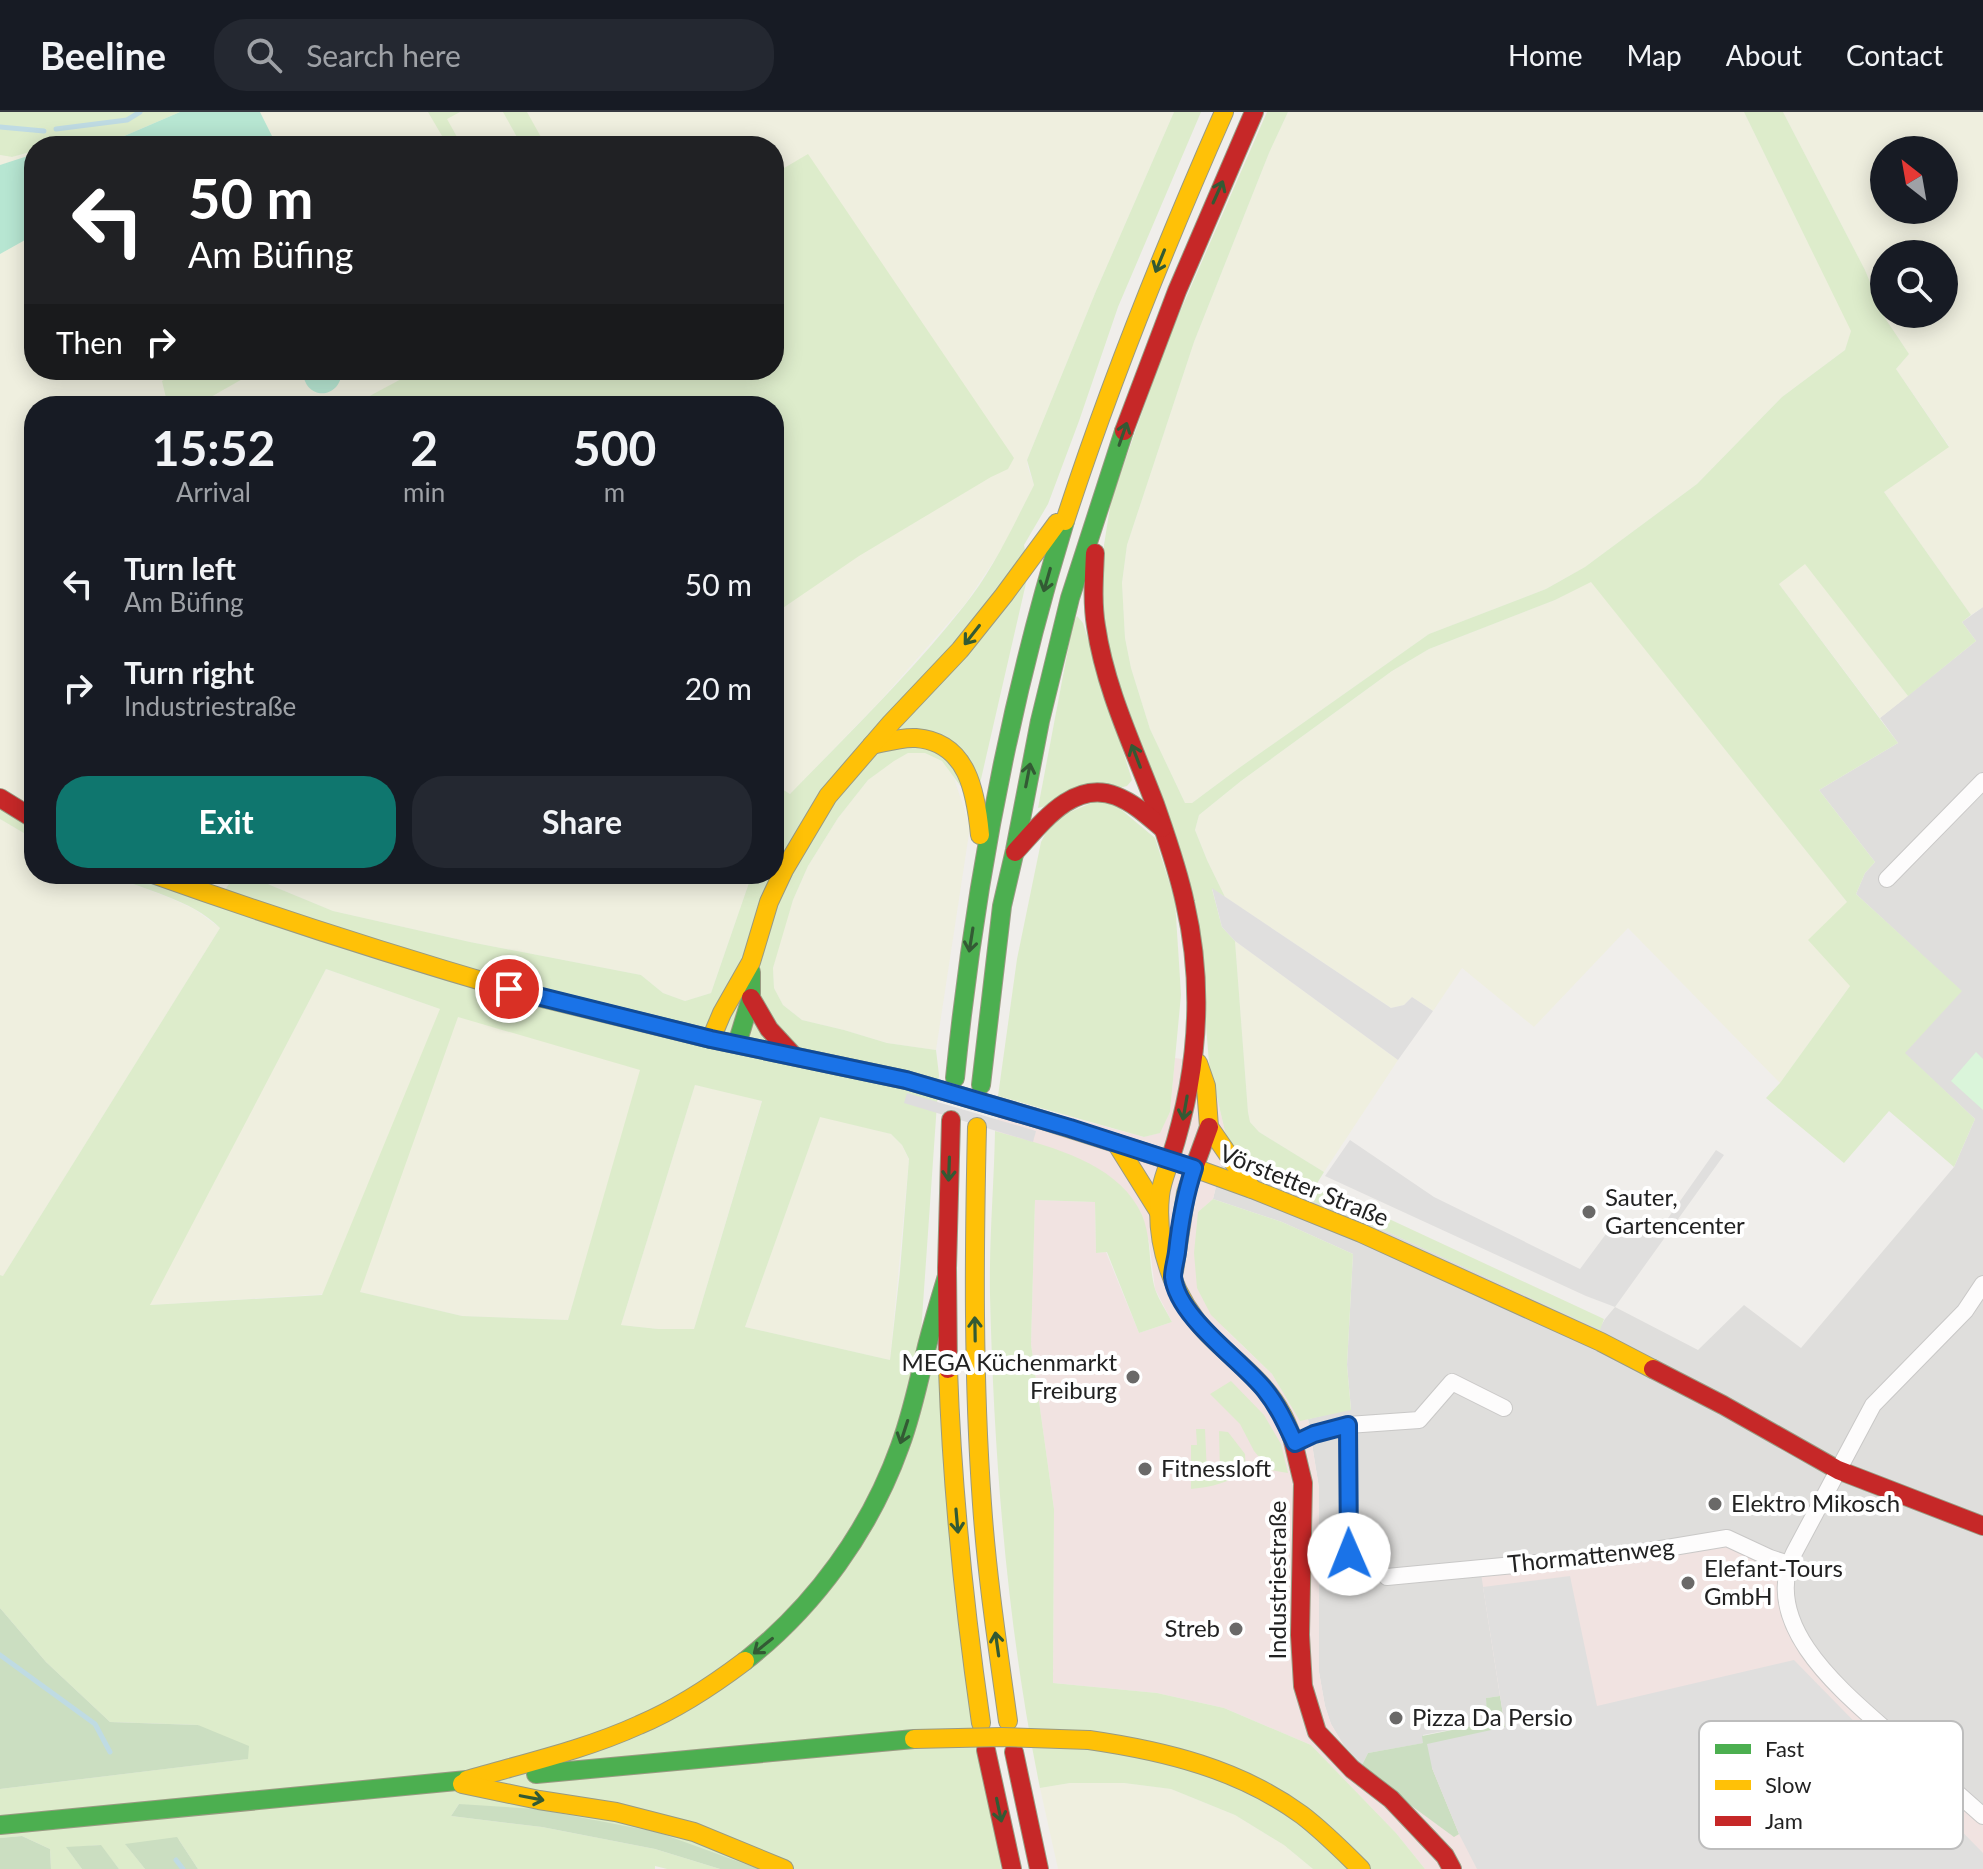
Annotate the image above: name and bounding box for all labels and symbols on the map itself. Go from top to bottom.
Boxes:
north arrow [1870,136,1958,224]
one-way arrow [1211,180,1226,205]
one-way arrow [1151,248,1166,273]
one-way arrow [1116,422,1131,447]
one-way arrow [1039,567,1053,592]
one-way arrow [964,624,981,645]
one-way arrow [1128,744,1143,769]
one-way arrow [1022,763,1037,788]
one-way arrow [963,927,978,952]
pin [475,955,543,1023]
one-way arrow [1176,1094,1191,1120]
street label: Vörstetter Straße [1216,1137,1393,1232]
one-way arrow [942,1155,957,1182]
place label: Sauter, Gartencenter [1605,1182,1745,1239]
marker: Sauter, Gartencenter [1580,1203,1598,1221]
one-way arrow [967,1316,982,1343]
place label: MEGA Küchenmarkt Freiburg [901,1347,1117,1404]
marker: MEGA Küchenmarkt Freiburg [1124,1368,1142,1386]
one-way arrow [896,1419,911,1444]
place label: Fitnessloft [1161,1453,1272,1482]
marker: Fitnessloft [1136,1460,1154,1478]
place label: Elektro Mikosch [1731,1488,1900,1517]
marker: Elektro Mikosch [1706,1495,1724,1513]
street label: Industriestraße [1262,1501,1291,1659]
one-way arrow [950,1507,965,1534]
position arrow [1307,1512,1391,1596]
street label: Thormattenweg [1506,1531,1676,1578]
place label: Elefant-Tours GmbH [1704,1553,1843,1610]
marker: Elefant-Tours GmbH [1679,1574,1697,1592]
place label: Streb [1165,1613,1220,1642]
marker: Streb [1227,1620,1245,1638]
one-way arrow [990,1631,1005,1658]
one-way arrow [753,1637,774,1654]
place label: Pizza Da Persio [1412,1702,1573,1731]
marker: Pizza Da Persio [1387,1709,1405,1727]
legend [1699,1721,1963,1849]
text: Fast [1765,1735,1804,1762]
text: Slow [1765,1771,1812,1798]
one-way arrow [519,1792,544,1807]
one-way arrow [992,1796,1007,1822]
text: Jam [1765,1807,1803,1834]

